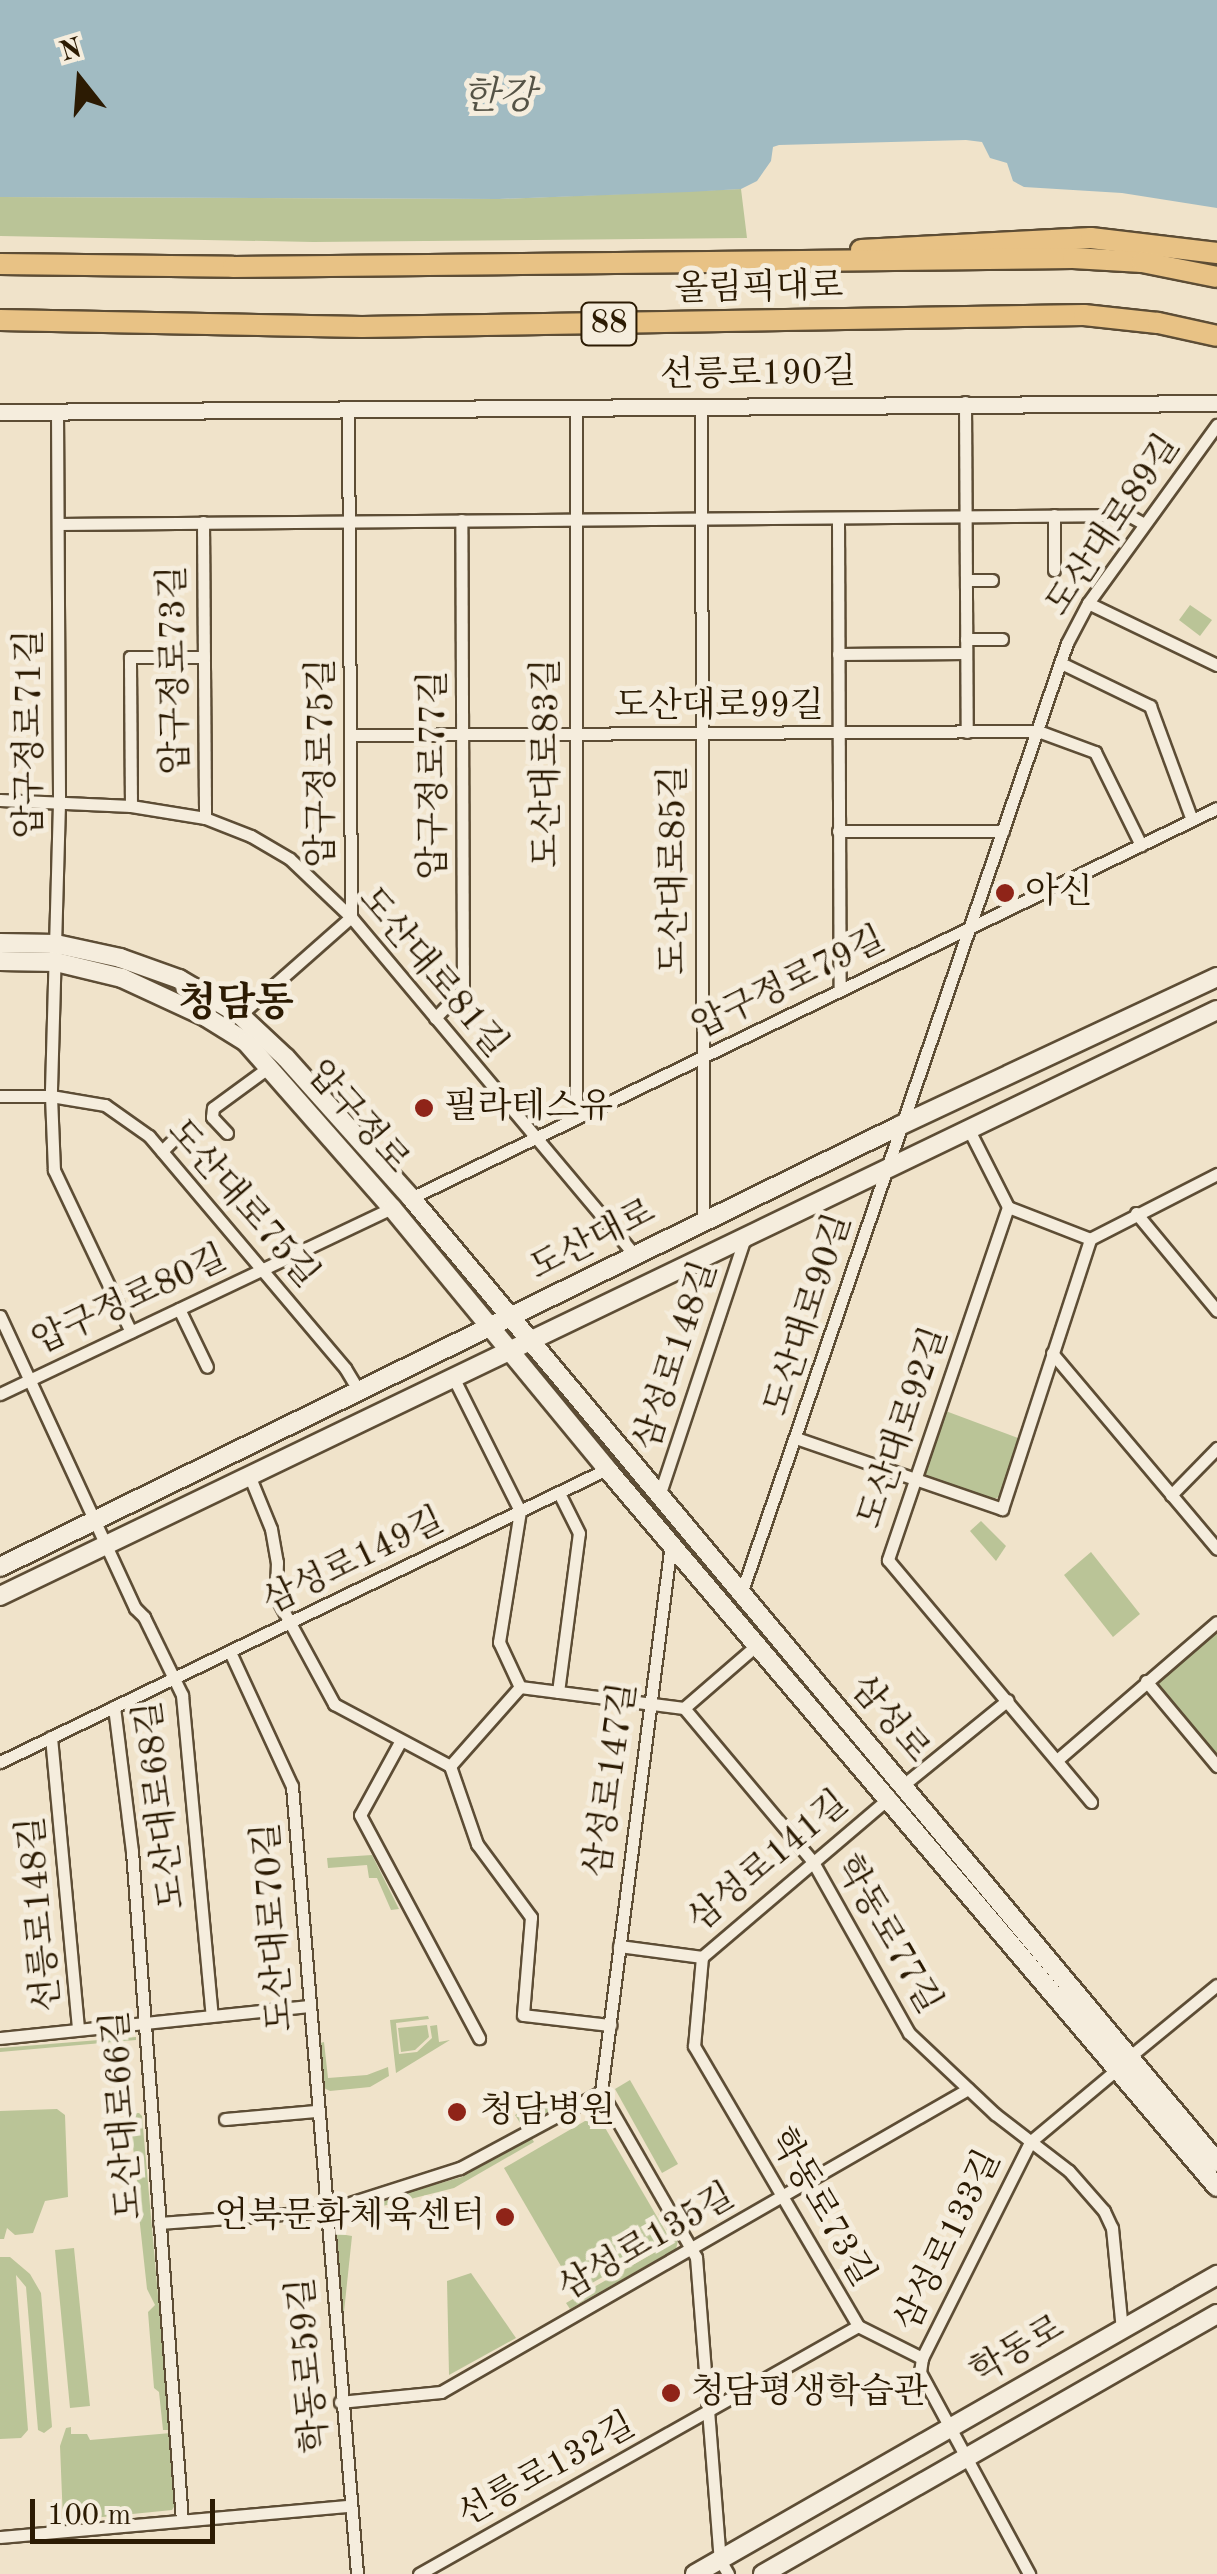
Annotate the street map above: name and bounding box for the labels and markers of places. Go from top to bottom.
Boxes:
place label: 아신 [1025,872,1093,914]
marker: 아신 [994,882,1016,904]
place label: 필라테스유 [444,1087,613,1129]
marker: 필라테스유 [413,1097,435,1119]
place label: 청담병원 [480,2091,615,2133]
marker: 청담병원 [444,2099,470,2125]
place label: 언북문화체육센터 [215,2196,485,2238]
marker: 언북문화체육센터 [494,2206,516,2228]
place label: 청담평생학습관 [691,2372,928,2414]
marker: 청담평생학습관 [660,2382,682,2404]

